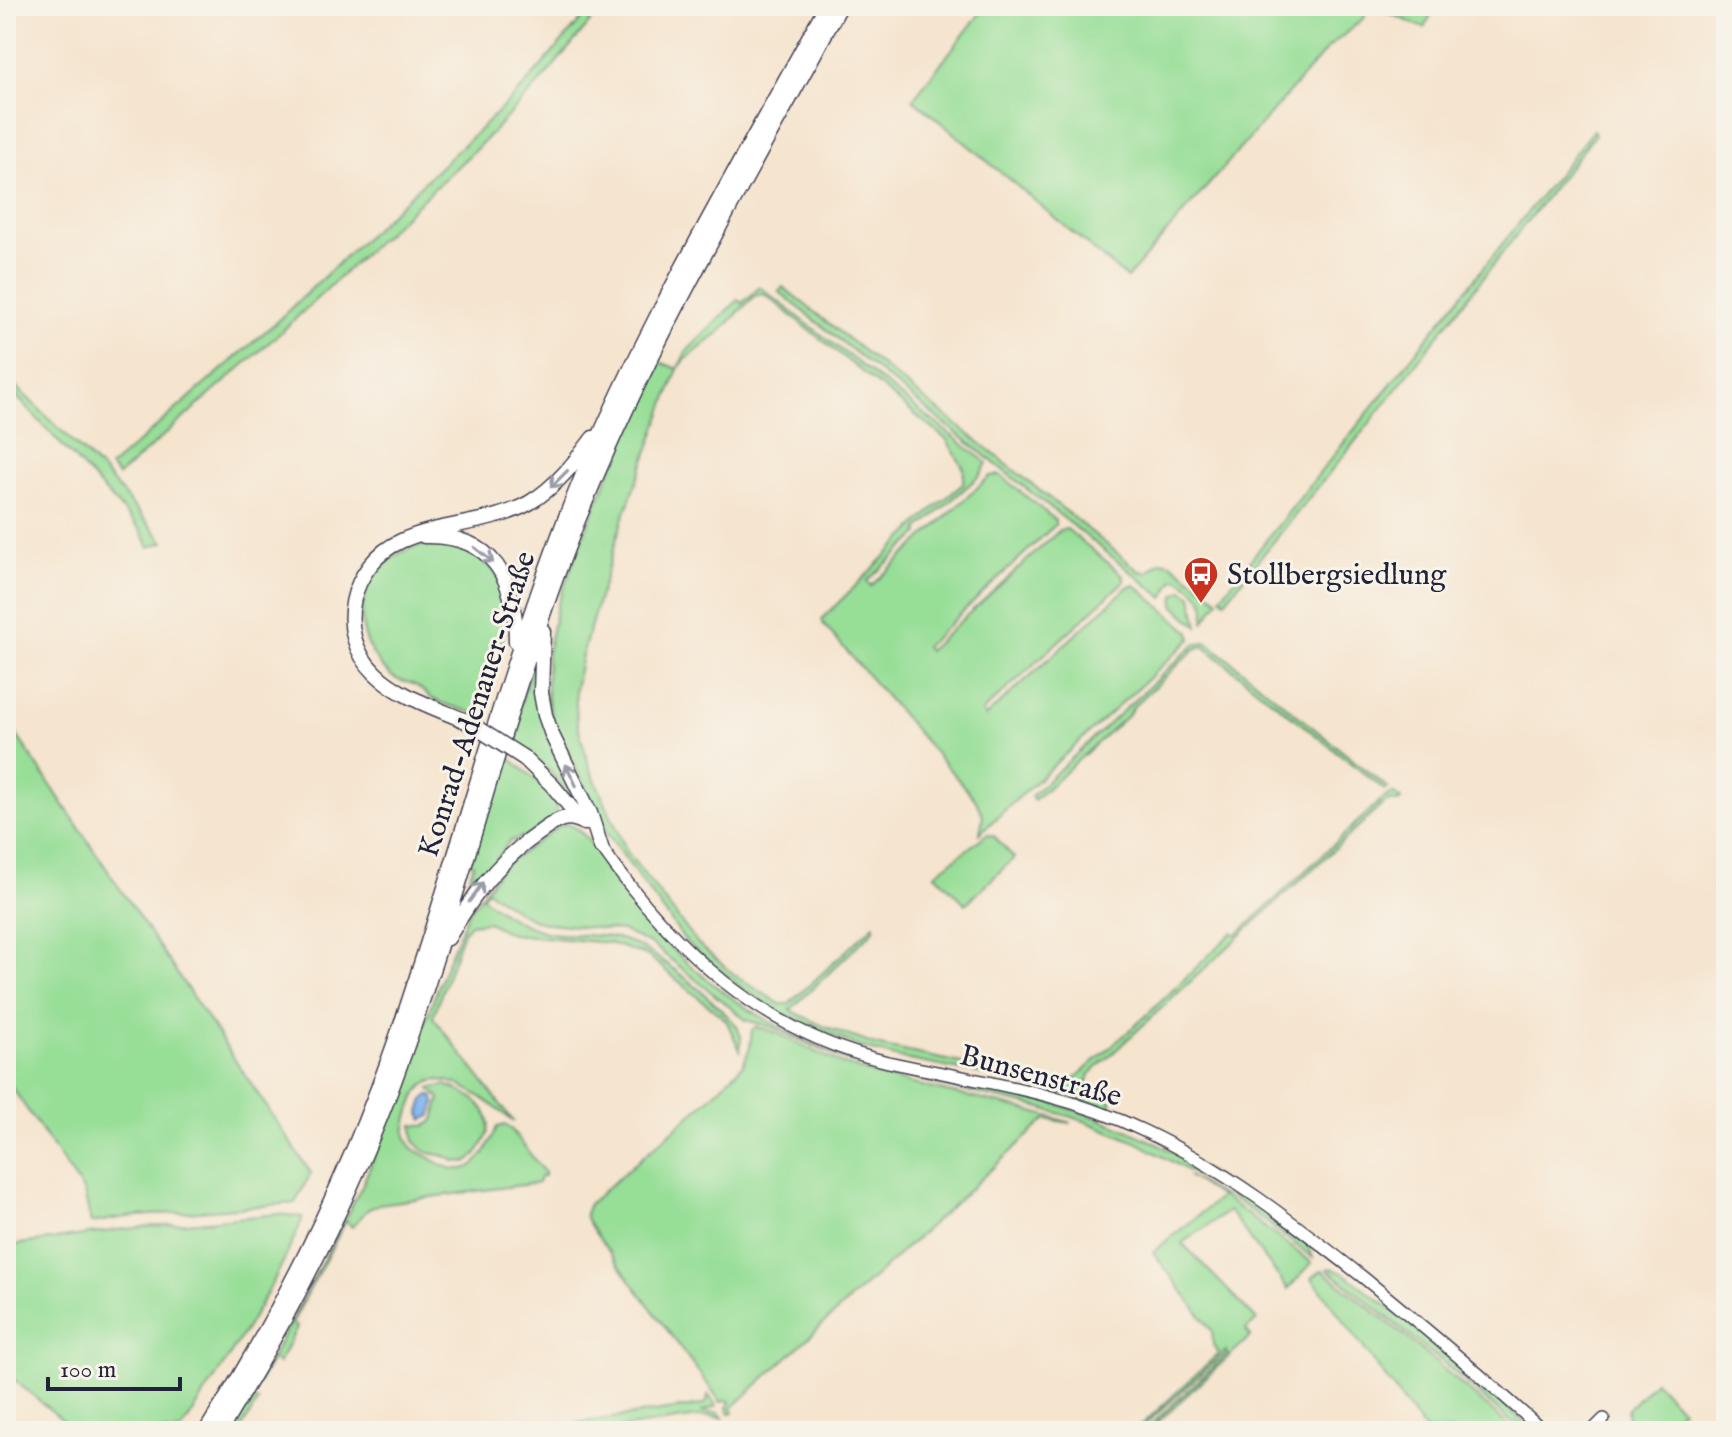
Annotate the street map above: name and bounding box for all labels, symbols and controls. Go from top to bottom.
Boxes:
one-way arrow [549,469,568,489]
street label: Konrad-Adenauer-Straße [410,547,545,863]
one-way arrow [473,547,494,564]
bus stop icon: Stollbergsiedlung [1182,555,1220,605]
place label: Stollbergsiedlung [1227,557,1447,595]
one-way arrow [563,763,578,787]
one-way arrow [468,882,484,904]
street label: Bunsenstraße [956,1037,1125,1117]
scale bar [48,1341,180,1391]
text: 100 m [60,1355,116,1386]

